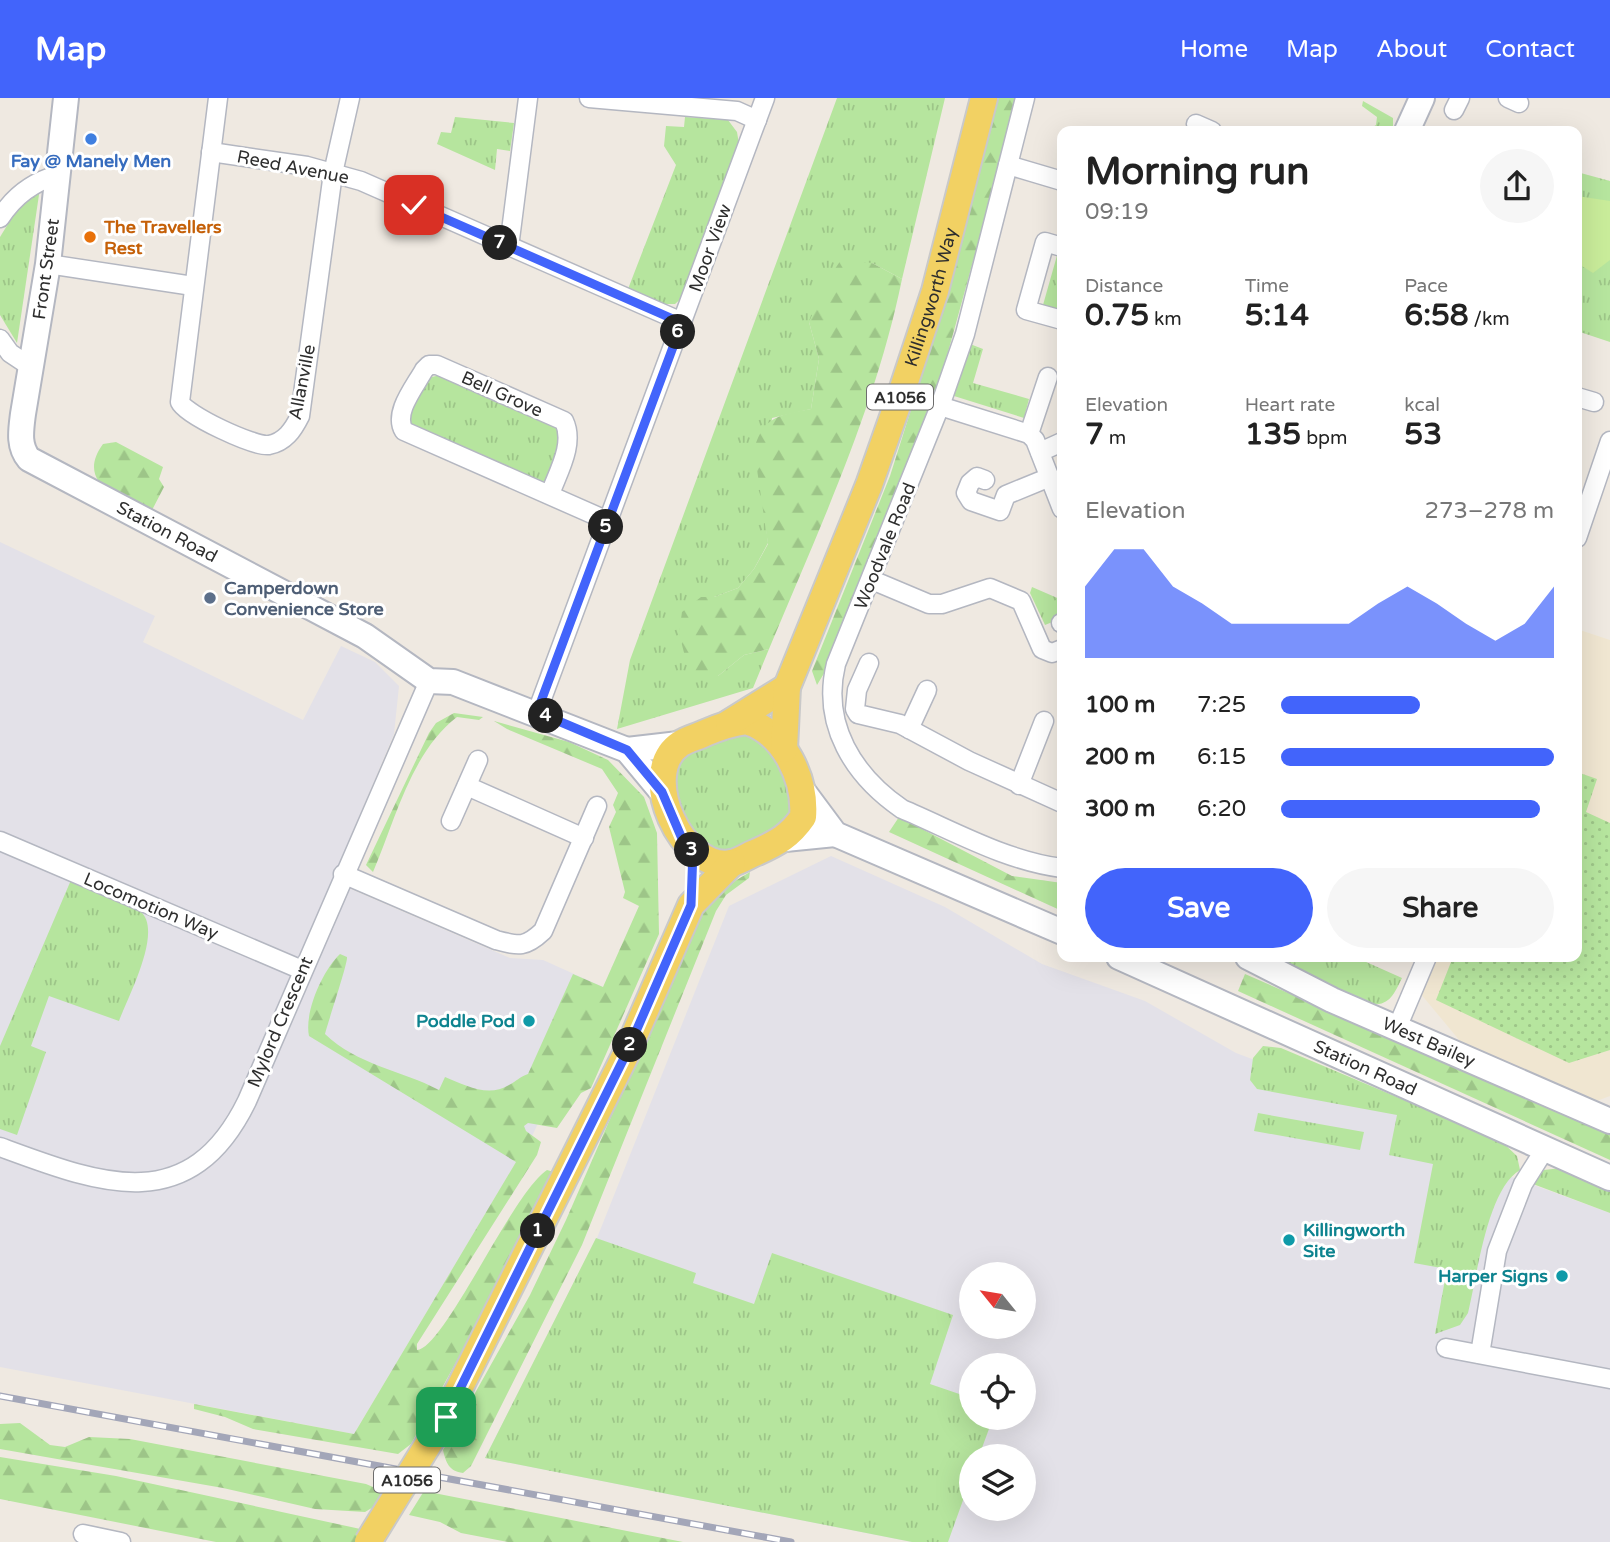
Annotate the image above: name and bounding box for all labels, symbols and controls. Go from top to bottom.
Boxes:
text: Map [35,30,106,69]
text: Home [1180,35,1248,64]
text: Map [1286,35,1338,64]
text: About [1376,35,1447,64]
text: Contact [1485,35,1575,64]
marker: Fay @ Manely Men [83,131,99,147]
street label: Reed Avenue [235,145,351,189]
text: Morning run [1085,149,1309,195]
button: share [1480,149,1554,223]
place label: Fay @ Manely Men [11,150,171,172]
pin [384,175,444,235]
icon: check [395,186,433,224]
text: 09:19 [1085,198,1149,226]
street label: Moor View [684,201,736,295]
place label: The Travellers Rest [103,216,222,259]
street label: Front Street [28,217,64,321]
street label: Killingworth Way [900,225,962,369]
pin: 7 [482,226,518,260]
marker: The Travellers Rest [82,229,98,245]
text: 7 [494,231,505,253]
text: Distance [1085,275,1163,297]
text: Time [1245,275,1289,297]
text: Pace [1404,275,1448,297]
text: 0.75 [1085,297,1149,334]
text: 5:14 [1245,297,1309,334]
text: 6:58 [1404,297,1469,334]
text: km [1149,308,1182,330]
text: /km [1469,308,1510,330]
pin: 6 [660,314,696,350]
text: 6 [672,320,683,342]
street label: Allanville [284,342,320,422]
street label: Bell Grove [458,366,546,422]
road number: A1056 [867,384,933,410]
text: Elevation [1085,394,1168,416]
text: Heart rate [1245,394,1335,416]
text: kcal [1404,394,1440,416]
text: 7 [1085,416,1104,453]
text: 135 [1245,416,1301,453]
text: 53 [1404,416,1442,453]
text: m [1104,427,1126,449]
text: bpm [1301,427,1348,449]
street label: Woodvale Road [850,479,920,613]
street label: Station Road [113,496,221,567]
text: Elevation [1085,497,1186,525]
text: 273–278 m [1425,497,1554,525]
pin: 5 [588,510,624,544]
text: 5 [600,515,611,537]
place label: Camperdown Convenience Store [224,577,384,620]
marker: Camperdown Convenience Store [202,590,218,606]
text: 100 m [1085,691,1155,719]
text: 7:25 [1197,691,1246,719]
pin: 4 [528,698,564,734]
text: 4 [540,704,551,726]
text: 200 m [1085,743,1155,771]
text: 6:15 [1197,743,1246,771]
text: 300 m [1085,795,1155,823]
text: 6:20 [1197,795,1246,823]
pin: 3 [674,832,710,868]
text: 3 [686,838,697,860]
street label: Locomotion Way [80,868,222,944]
button: Save [1085,868,1313,948]
button: Share [1327,868,1554,948]
street label: Mylord Crescent [242,953,318,1091]
place label: Poddle Pod [416,1010,515,1032]
street label: West Bailey [1379,1012,1479,1072]
marker: Poddle Pod [521,1013,537,1029]
pin: 2 [612,1028,648,1062]
text: 2 [624,1033,635,1055]
street label: Station Road [1310,1035,1420,1101]
pin: 1 [520,1214,556,1248]
text: 1 [532,1219,543,1241]
place label: Killingworth Site [1303,1219,1405,1262]
marker: Killingworth Site [1281,1232,1297,1248]
north arrow [959,1262,1036,1339]
map controls [959,1262,1036,1521]
place label: Harper Signs [1438,1265,1548,1287]
marker: Harper Signs [1554,1268,1570,1284]
button: locate [959,1353,1036,1430]
pin [416,1387,476,1447]
icon: arrive [427,1398,465,1436]
button: layers [959,1444,1036,1521]
road number: A1056 [374,1468,440,1492]

